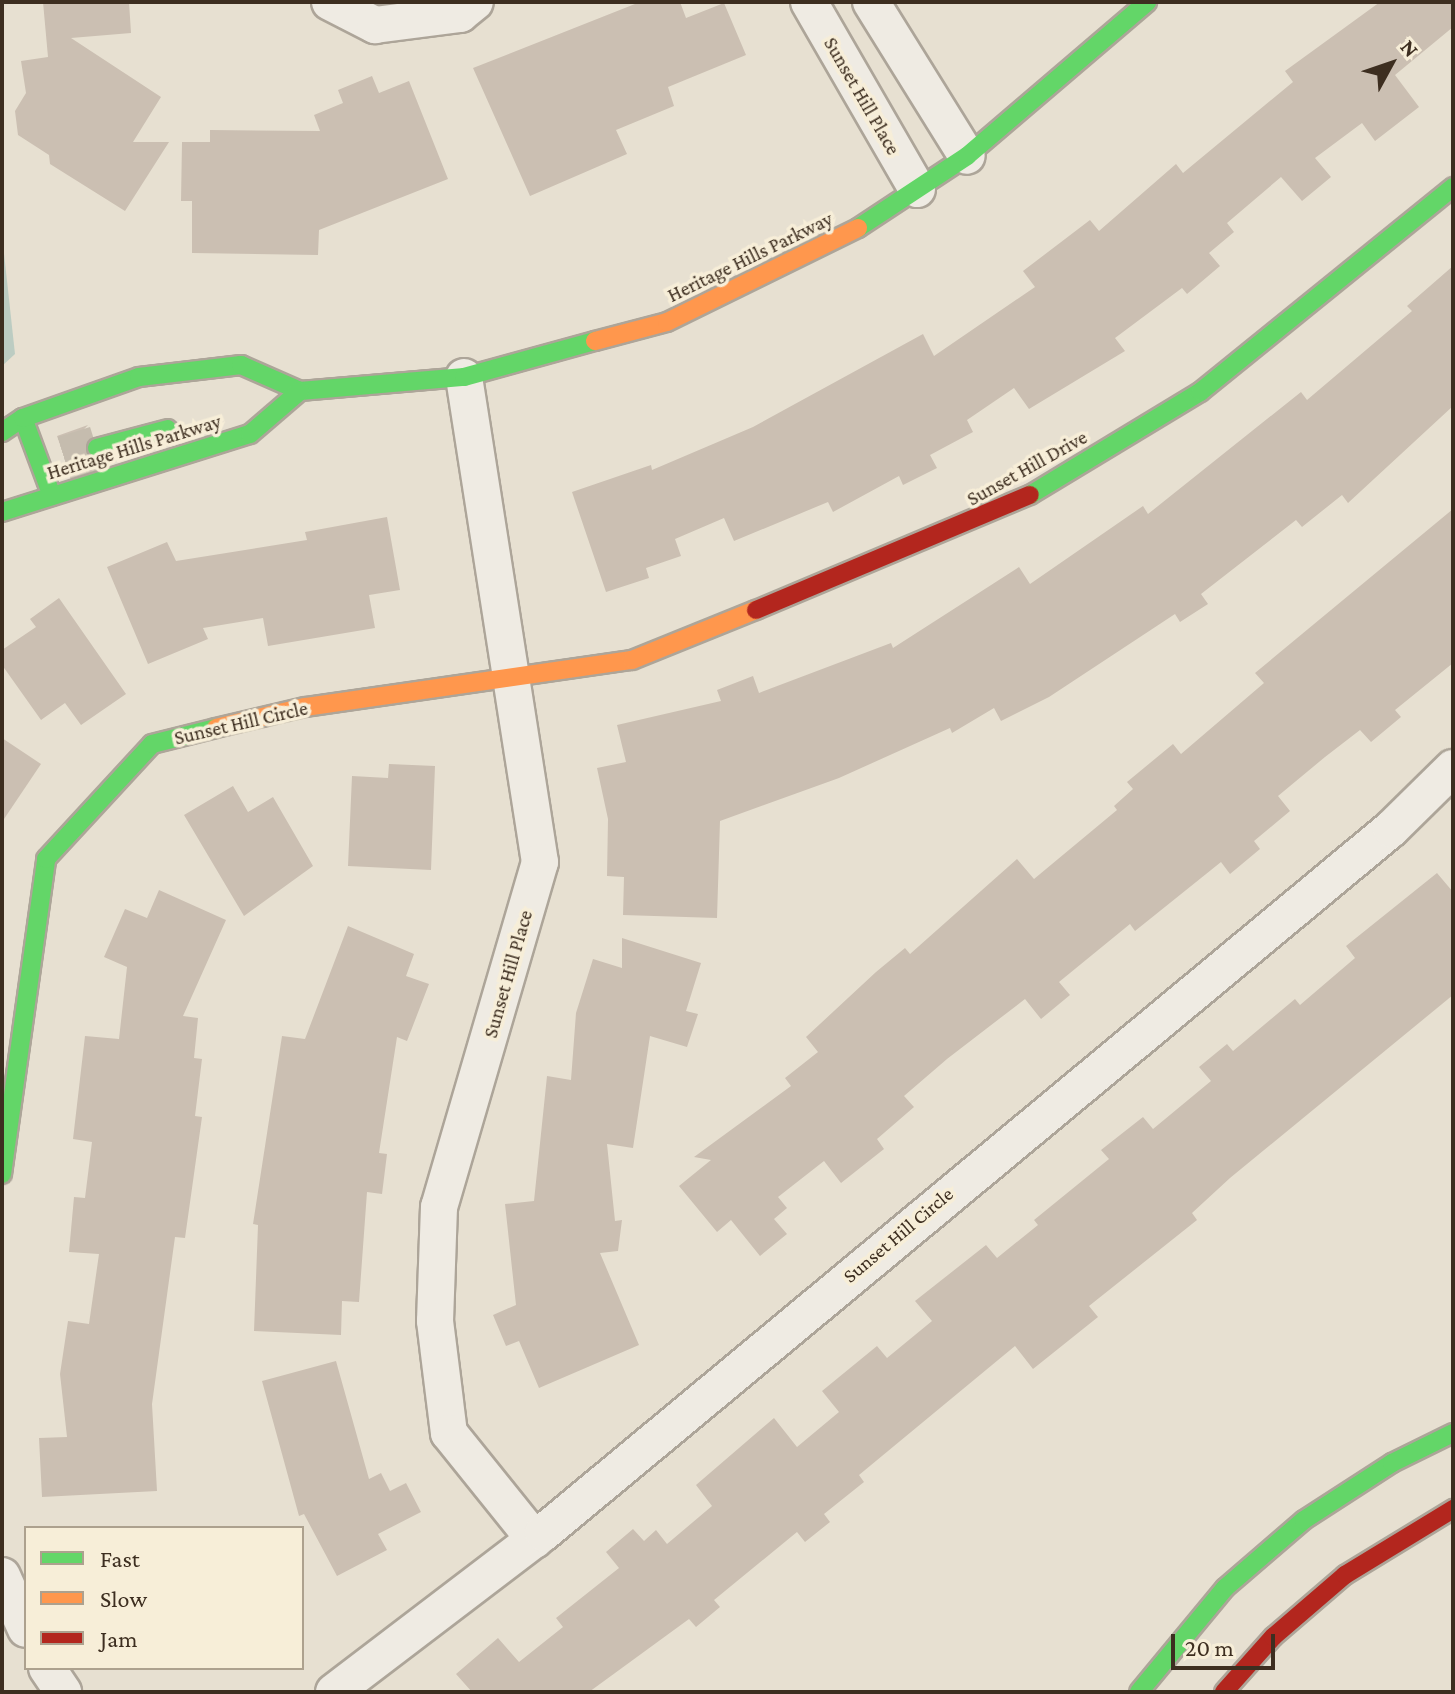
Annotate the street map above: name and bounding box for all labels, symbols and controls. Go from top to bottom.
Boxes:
north arrow [1351,24,1431,104]
street label: Sunset Hill Place [819,33,905,159]
text: N [1395,34,1424,62]
street label: Heritage Hills Parkway [663,207,837,307]
street label: Heritage Hills Parkway [44,409,224,485]
street label: Sunset Hill Drive [963,425,1091,511]
street label: Sunset Hill Circle [172,696,310,750]
street label: Sunset Hill Place [478,907,538,1041]
street label: Sunset Hill Circle [838,1182,958,1288]
legend [24,1526,304,1670]
text: Fast [100,1545,140,1572]
text: Slow [100,1585,147,1612]
scale bar [1175,1618,1279,1668]
text: Jam [100,1625,138,1652]
text: 20 m [1185,1634,1234,1661]

